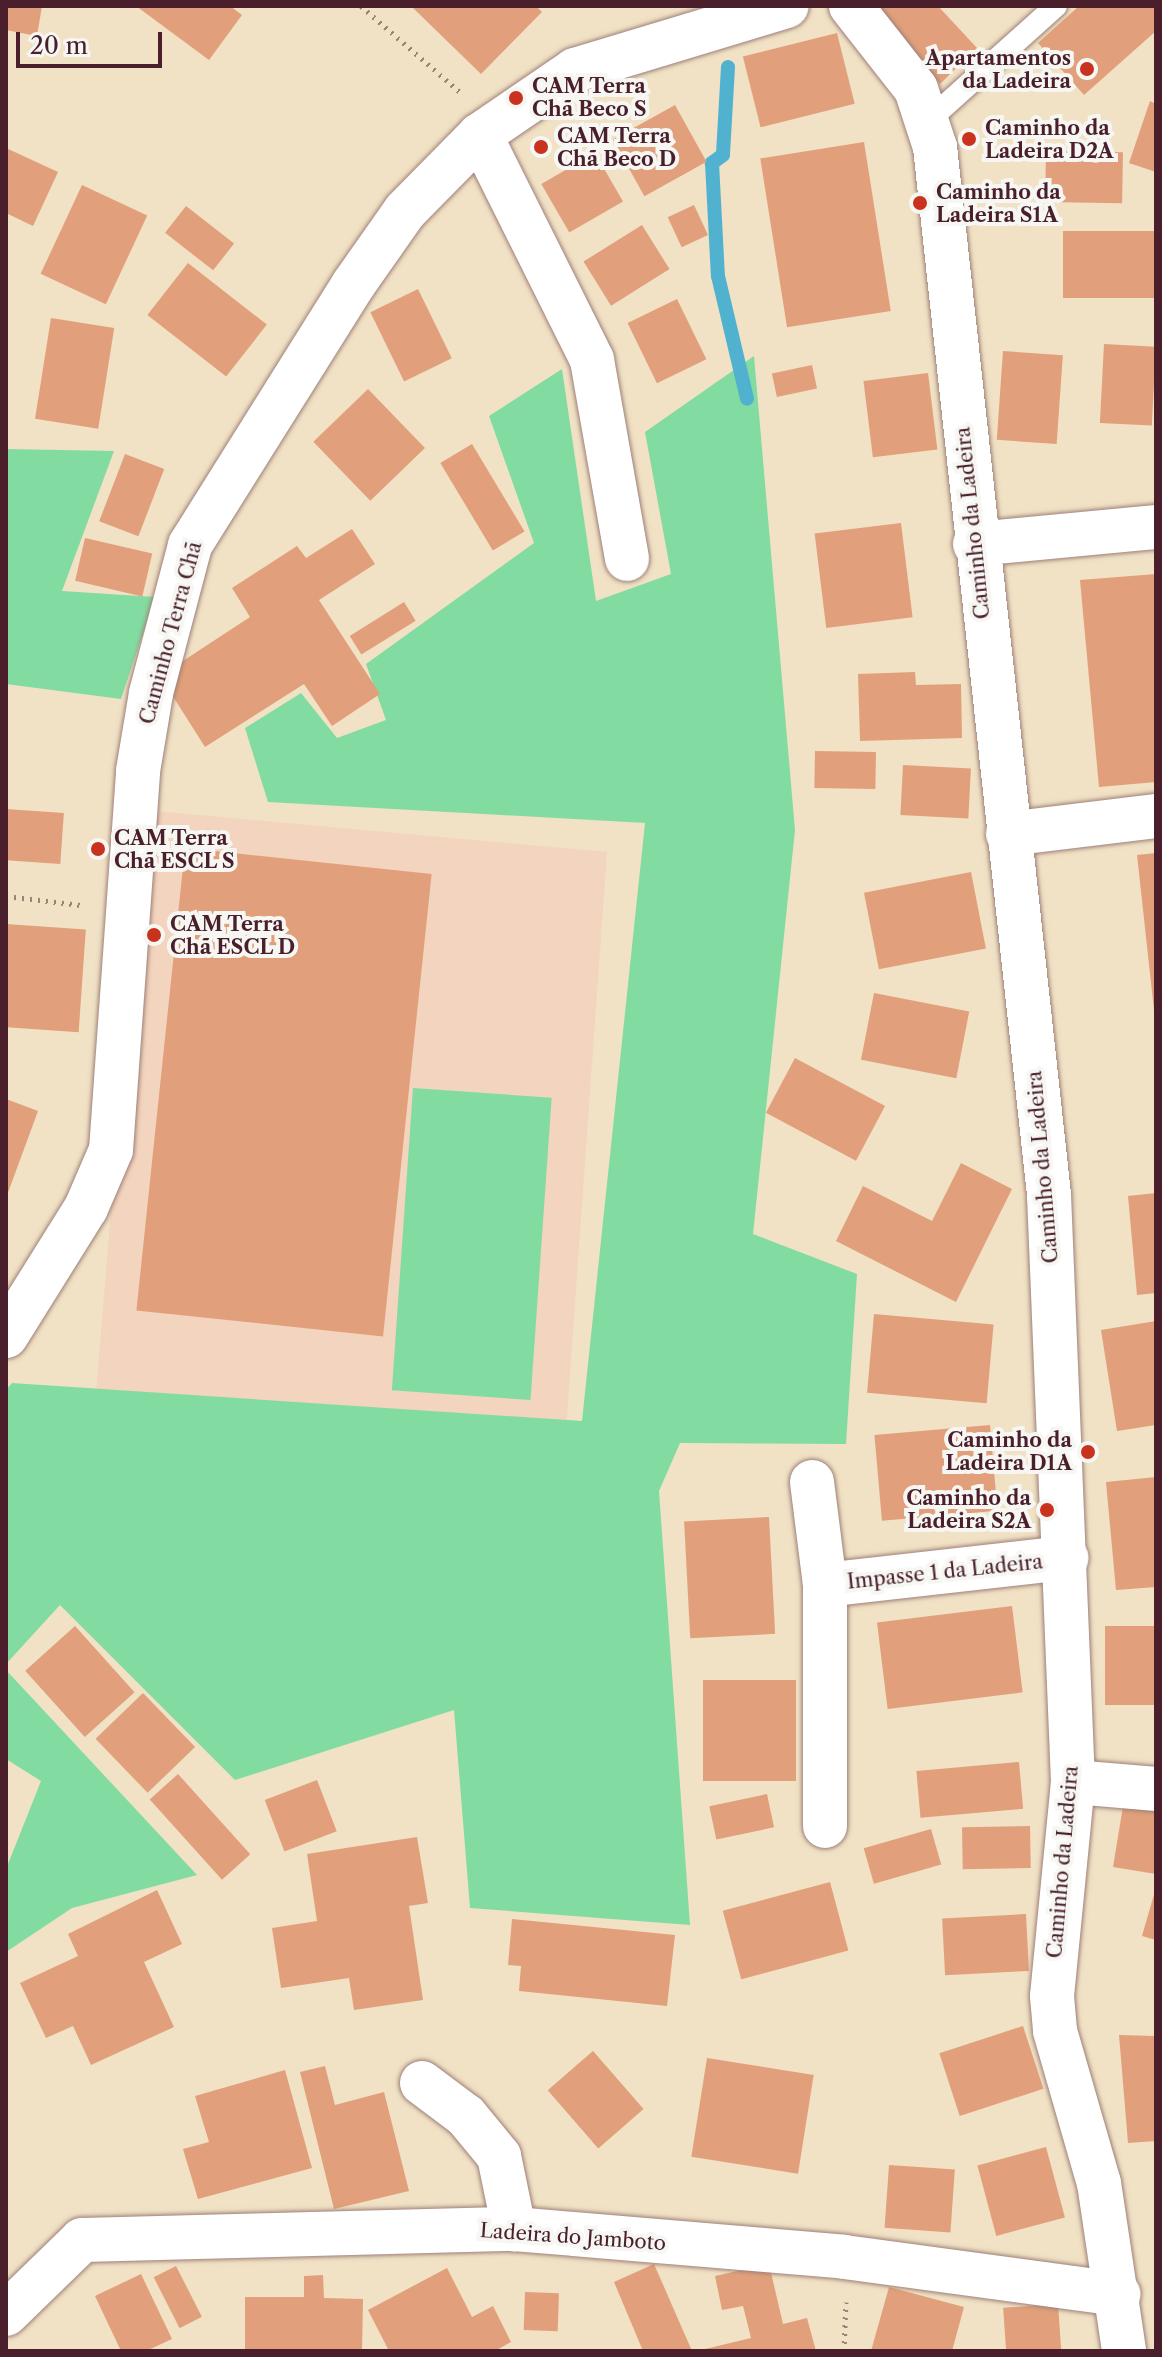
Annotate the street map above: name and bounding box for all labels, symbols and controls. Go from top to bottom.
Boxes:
scale bar [20,16,166,66]
text: 20 m [30,31,88,60]
place label: Apartamentos da Ladeira [926,46,1071,93]
marker: Apartamentos da Ladeira [1078,60,1096,78]
place label: CAM Terra Chã Beco S [532,74,647,121]
marker: CAM Terra Chã Beco S [507,89,525,107]
place label: Caminho da Ladeira D2A [985,116,1114,163]
place label: CAM Terra Chã Beco D [557,124,676,171]
marker: Caminho da Ladeira D2A [960,130,978,148]
marker: CAM Terra Chã Beco D [532,138,550,156]
place label: Caminho da Ladeira S1A [936,180,1061,227]
marker: Caminho da Ladeira S1A [911,194,929,212]
street label: Caminho da Ladeira [951,426,995,620]
street label: Caminho Terra Chã [135,539,207,727]
place label: CAM Terra Chã ESCL S [114,826,235,873]
marker: CAM Terra Chã ESCL S [89,840,107,858]
place label: CAM Terra Chã ESCL D [170,912,296,959]
marker: CAM Terra Chã ESCL D [145,926,163,944]
street label: Caminho da Ladeira [1023,1070,1063,1264]
place label: Caminho da Ladeira D1A [945,1428,1072,1475]
marker: Caminho da Ladeira D1A [1079,1443,1097,1461]
place label: Caminho da Ladeira S2A [906,1486,1031,1533]
marker: Caminho da Ladeira S2A [1038,1501,1056,1519]
street label: Impasse 1 da Ladeira [846,1550,1044,1594]
street label: Caminho da Ladeira [1043,1765,1083,1959]
street label: Ladeira do Jamboto [479,2219,667,2255]

